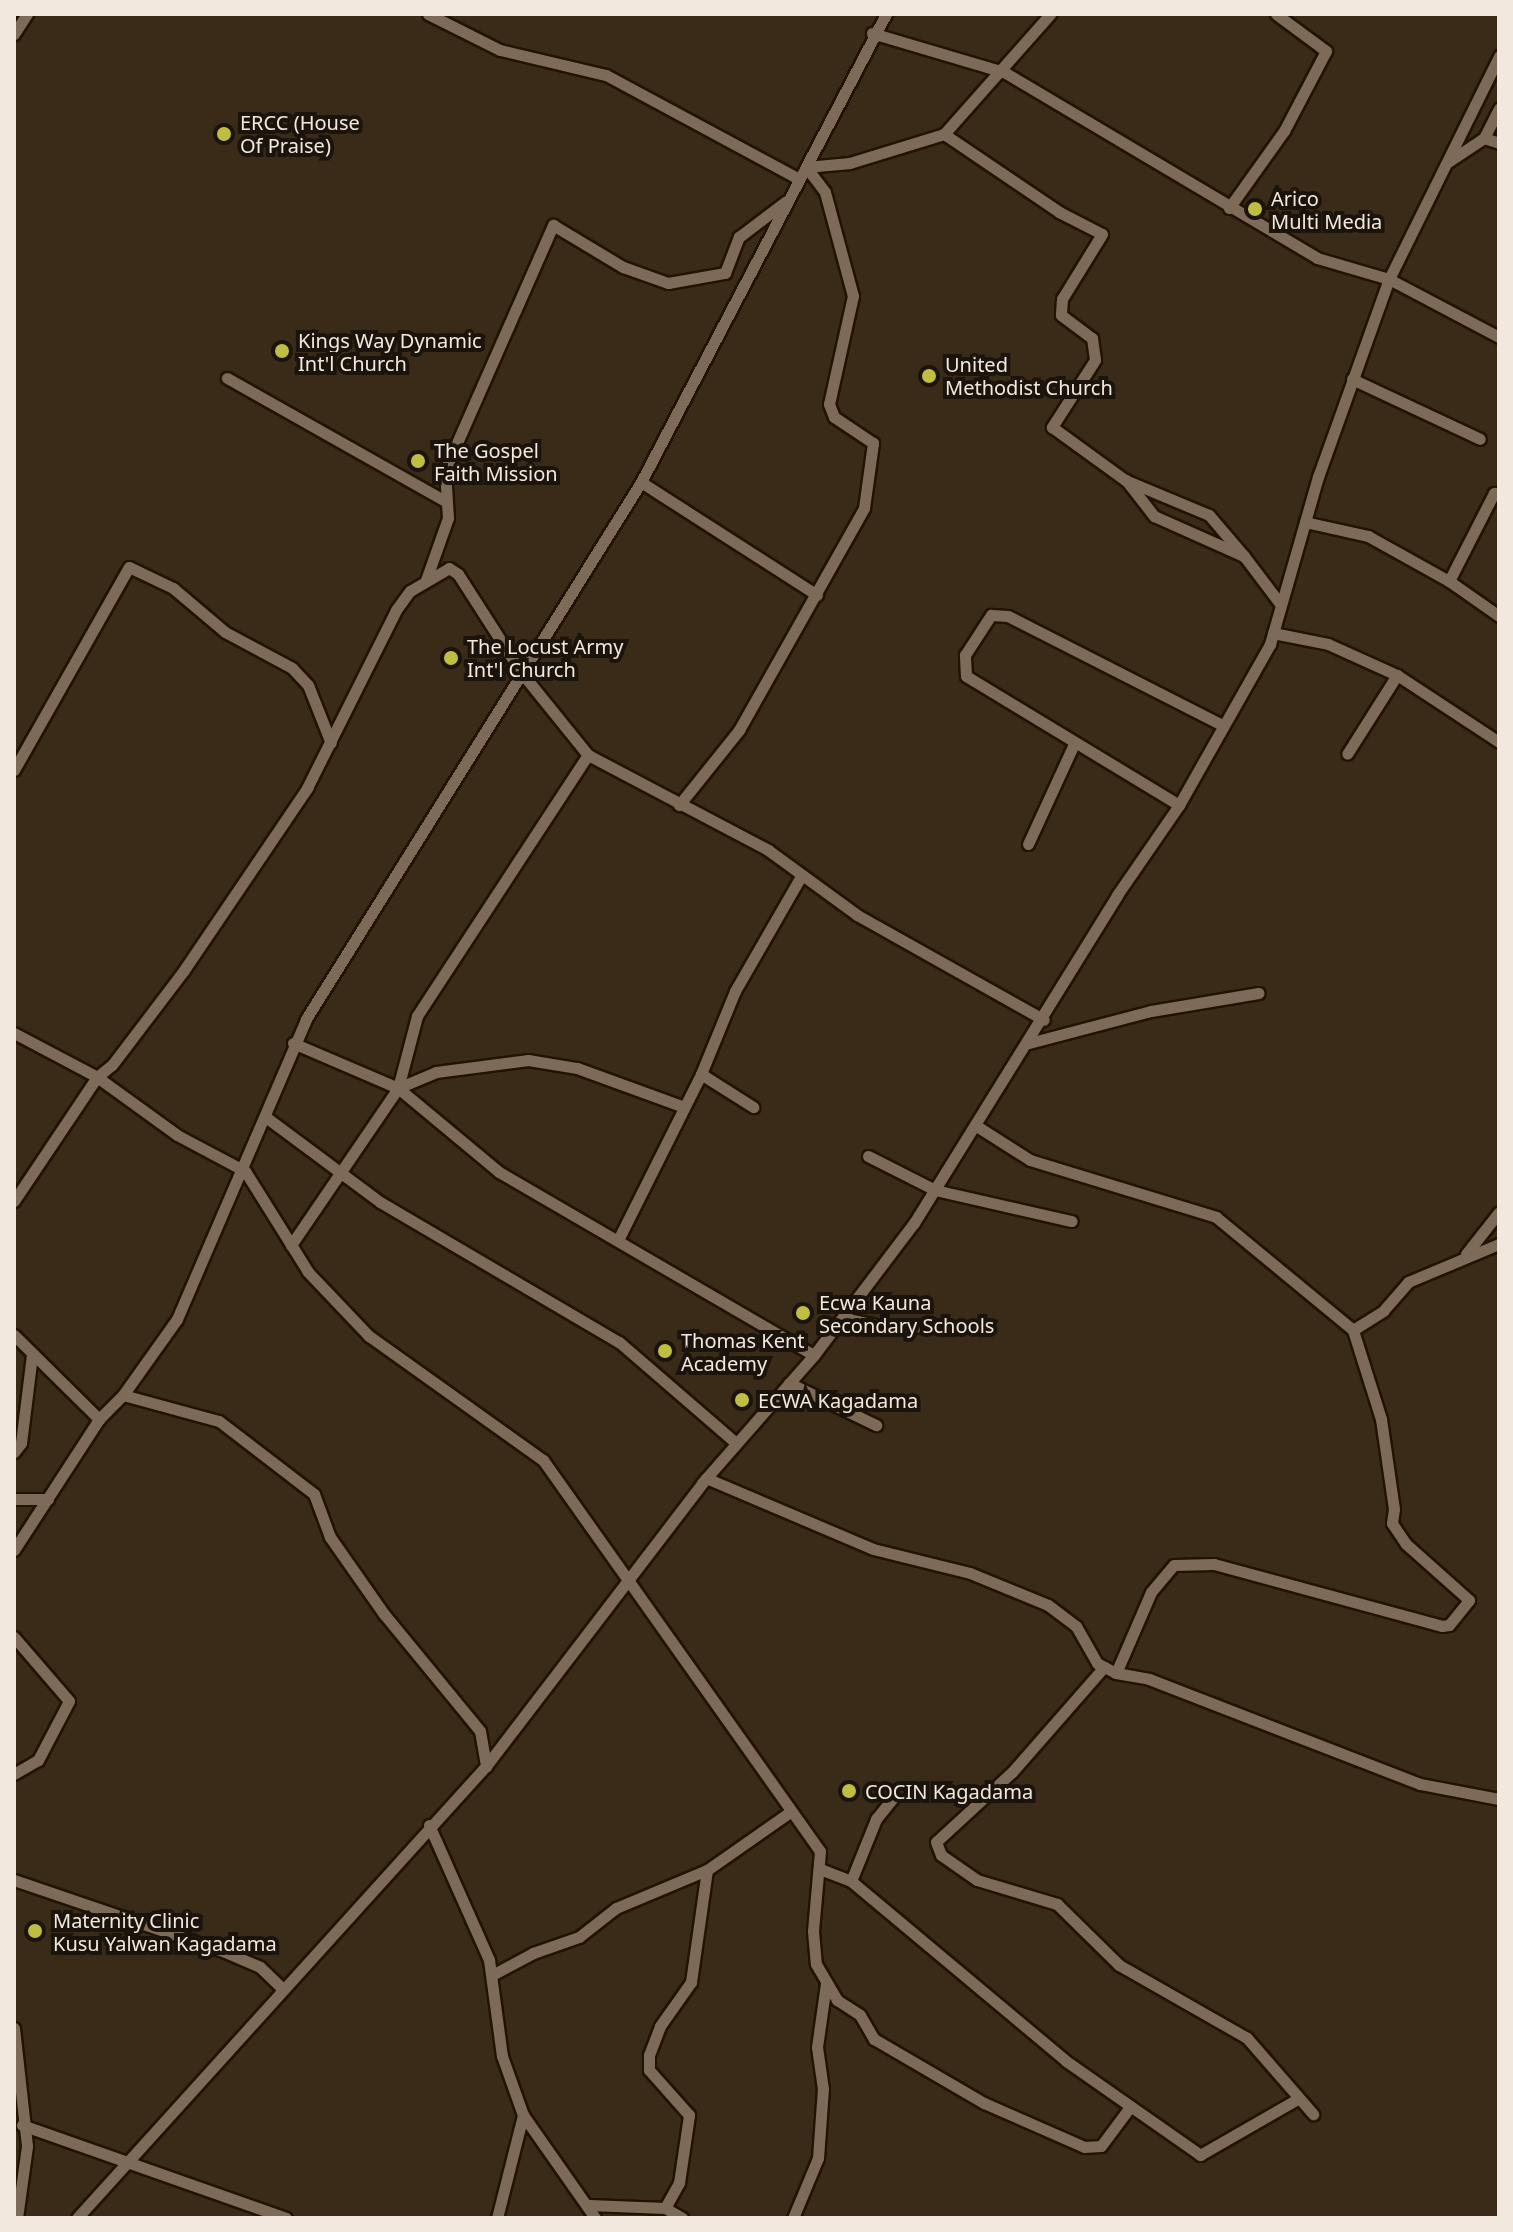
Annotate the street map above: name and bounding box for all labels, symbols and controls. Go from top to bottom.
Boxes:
place label: ERCC (House Of Praise) [240,110,360,157]
marker: ERCC (House Of Praise) [215,125,233,143]
place label: Arico Multi Media [1271,186,1382,233]
marker: Arico Multi Media [1246,200,1264,218]
place label: Kings Way Dynamic Int'l Church [298,328,482,375]
marker: Kings Way Dynamic Int'l Church [273,342,291,360]
place label: United Methodist Church [945,352,1113,399]
marker: United Methodist Church [920,367,938,385]
place label: The Gospel Faith Mission [434,438,558,485]
marker: The Gospel Faith Mission [409,452,427,470]
place label: The Locust Army Int'l Church [467,634,623,681]
marker: The Locust Army Int'l Church [442,649,460,667]
place label: Ecwa Kauna Secondary Schools [819,1290,994,1337]
marker: Ecwa Kauna Secondary Schools [794,1304,812,1322]
place label: Thomas Kent Academy [681,1328,805,1375]
marker: Thomas Kent Academy [656,1342,674,1360]
place label: ECWA Kagadama [758,1388,918,1412]
marker: ECWA Kagadama [733,1391,751,1409]
place label: COCIN Kagadama [865,1779,1033,1803]
marker: COCIN Kagadama [840,1782,858,1800]
place label: Maternity Clinic Kusu Yalwan Kagadama [53,1908,277,1955]
marker: Maternity Clinic Kusu Yalwan Kagadama [24,1920,46,1942]

